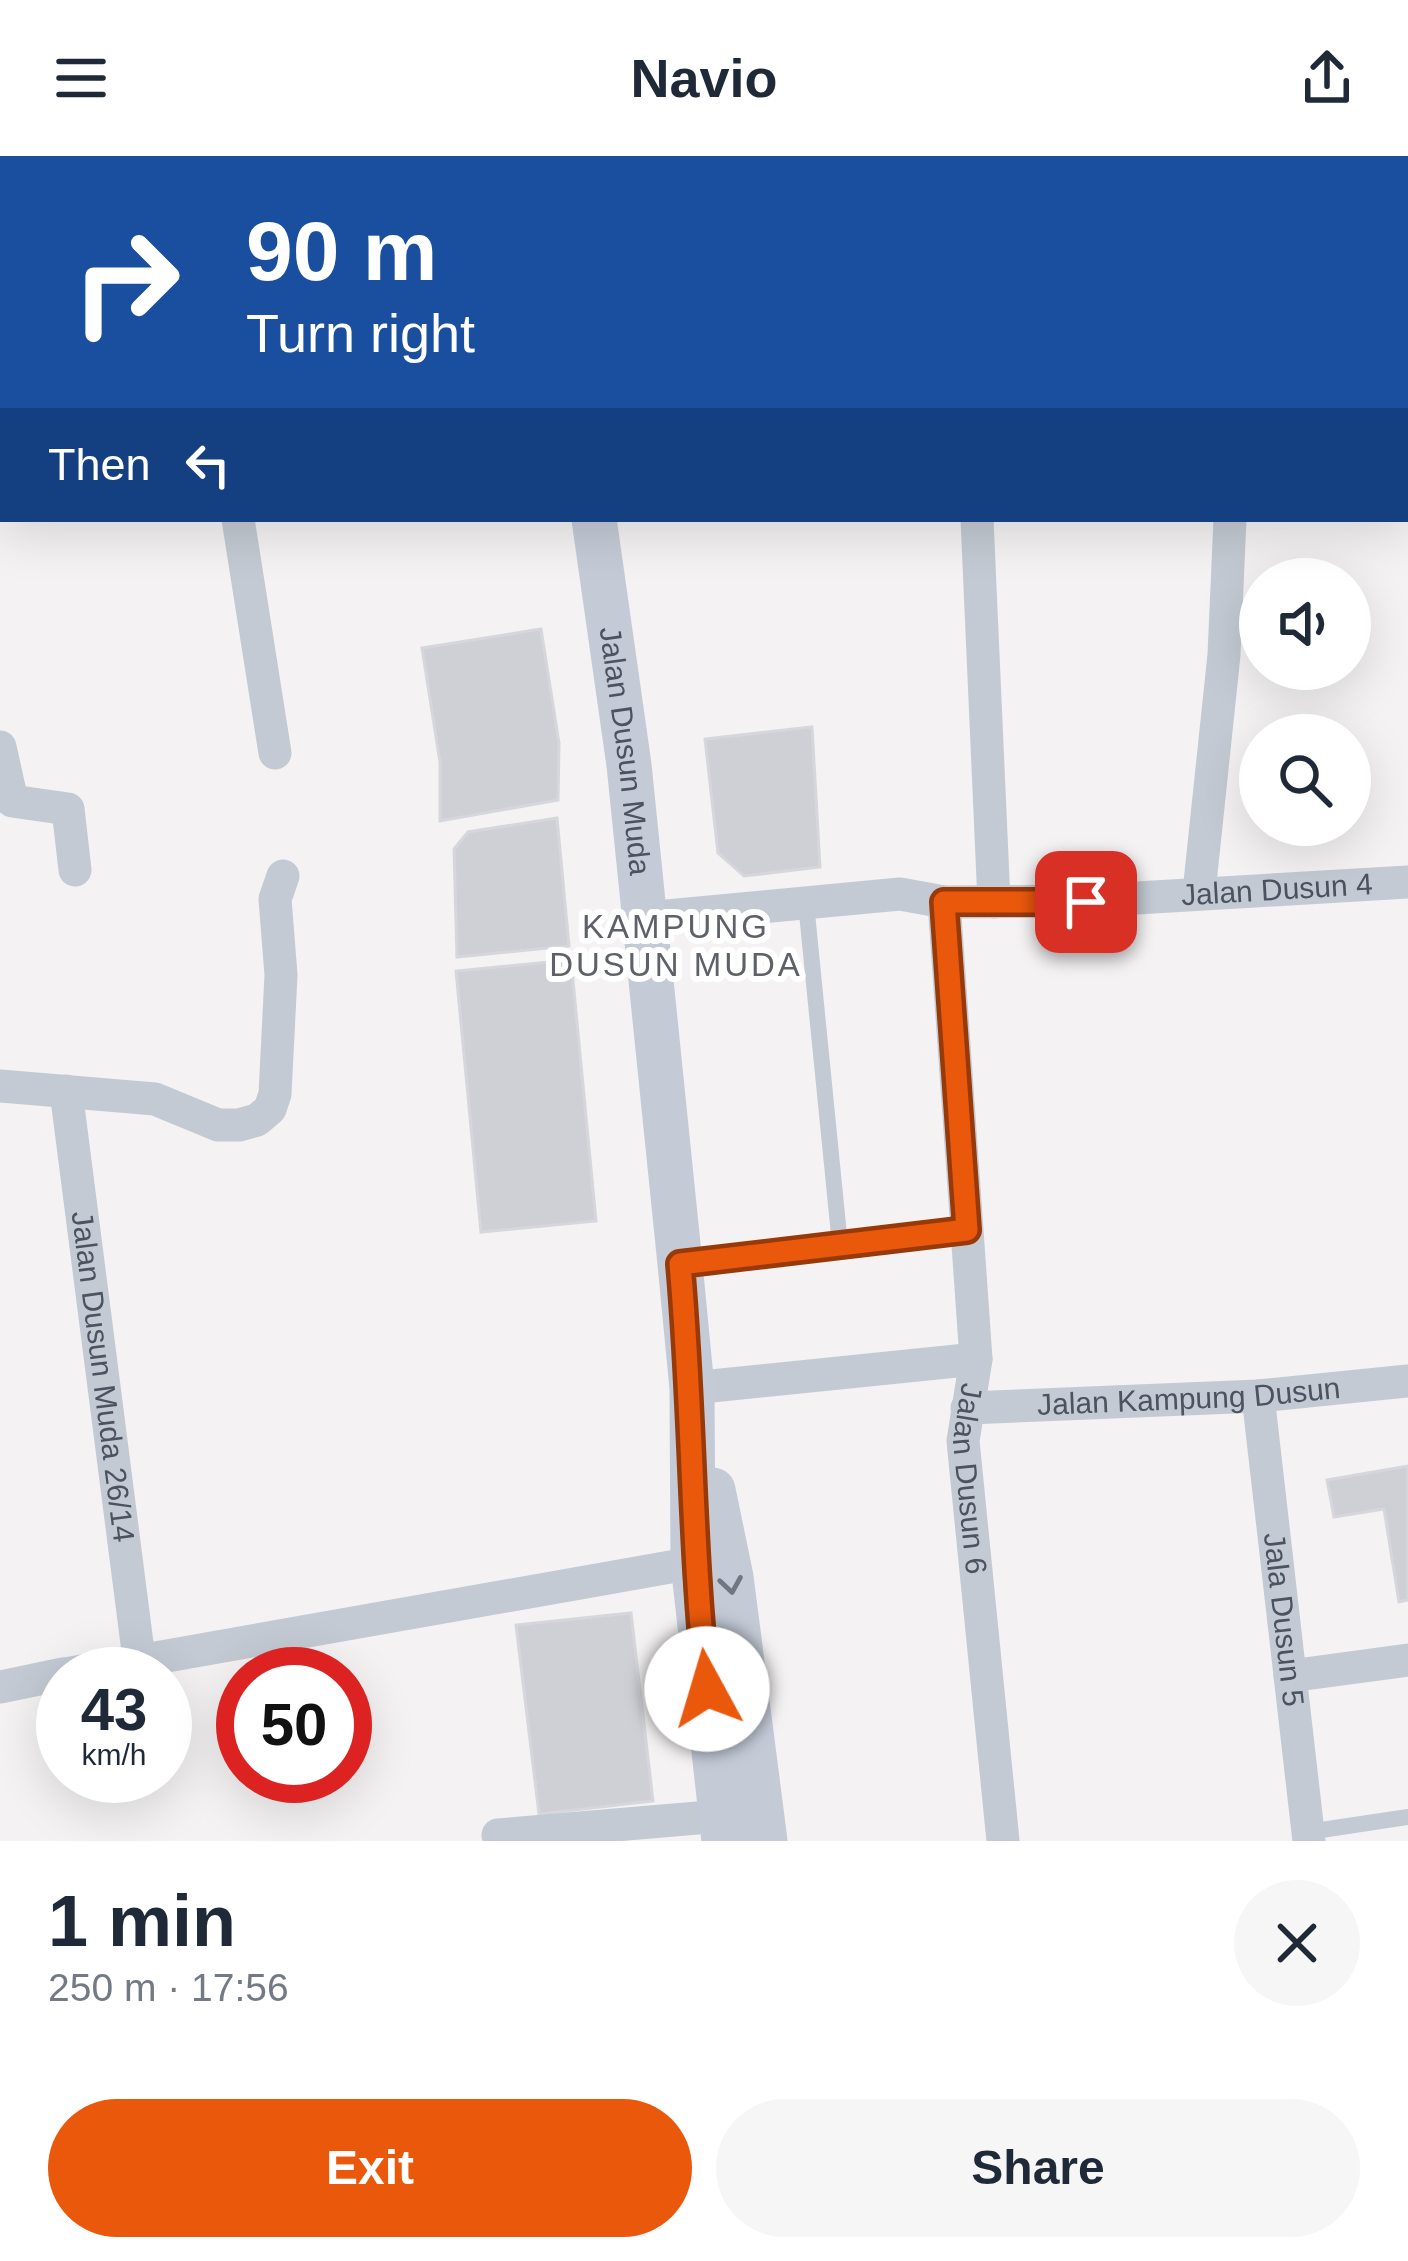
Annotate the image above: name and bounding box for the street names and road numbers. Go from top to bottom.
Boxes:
street label: Jalan Dusun Muda [593,624,657,877]
street label: Jalan Dusun 4 [1180,867,1374,911]
street label: Jalan Dusun Muda 26/14 [66,1209,141,1544]
street label: Jalan Kampung Dusun [1036,1371,1342,1421]
street label: Jalan Dusun 6 [947,1381,993,1576]
street label: Jala Dusun 5 [1258,1531,1310,1708]

